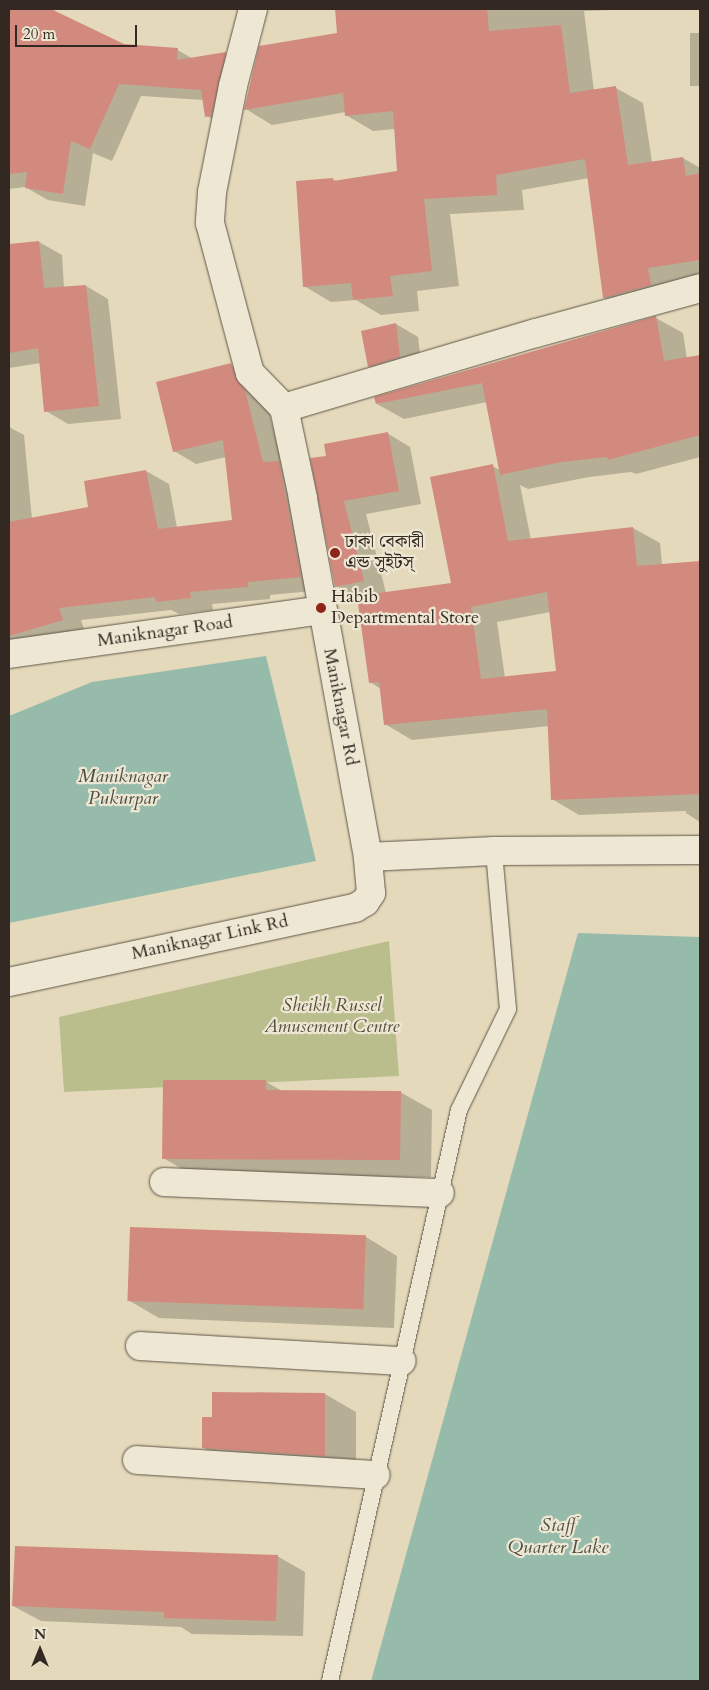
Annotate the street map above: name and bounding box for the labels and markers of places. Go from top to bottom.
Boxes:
place label: ঢাকা বেকারী এন্ড সুইটস্ [345,532,424,574]
marker: ঢাকা বেকারী এন্ড সুইটস্ [329,547,341,559]
place label: Habib Departmental Store [331,587,479,630]
marker: Habib Departmental Store [315,602,327,614]

